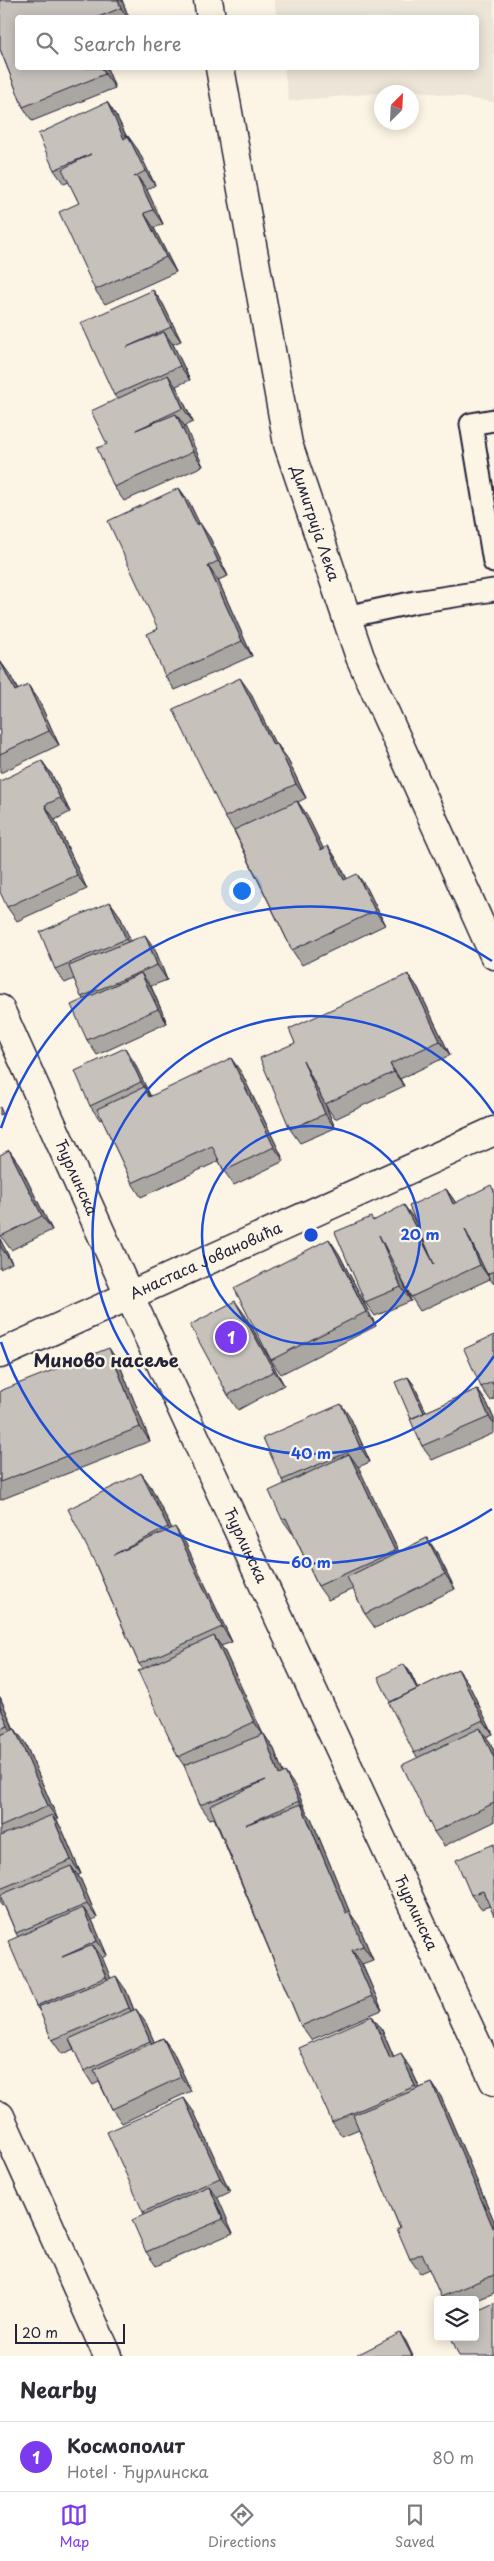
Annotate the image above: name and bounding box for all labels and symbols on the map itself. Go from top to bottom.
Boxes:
north arrow [374,85,419,130]
street label: Димитрија Лека [286,461,347,584]
your location [229,878,255,904]
street label: Ћурлинска [50,1135,105,1219]
street label: Анастаса Јовановића [126,1215,286,1304]
text: 20 m [401,1222,439,1245]
centre of rings [302,1226,320,1244]
pin: 1 [215,1318,247,1356]
district label: Миново насеље [33,1346,179,1373]
text: 40 m [291,1441,331,1464]
street label: Ћурлинска [219,1503,274,1587]
text: 60 m [291,1550,331,1573]
street label: Ћурлинска [390,1871,445,1954]
scale bar [15,2321,125,2344]

